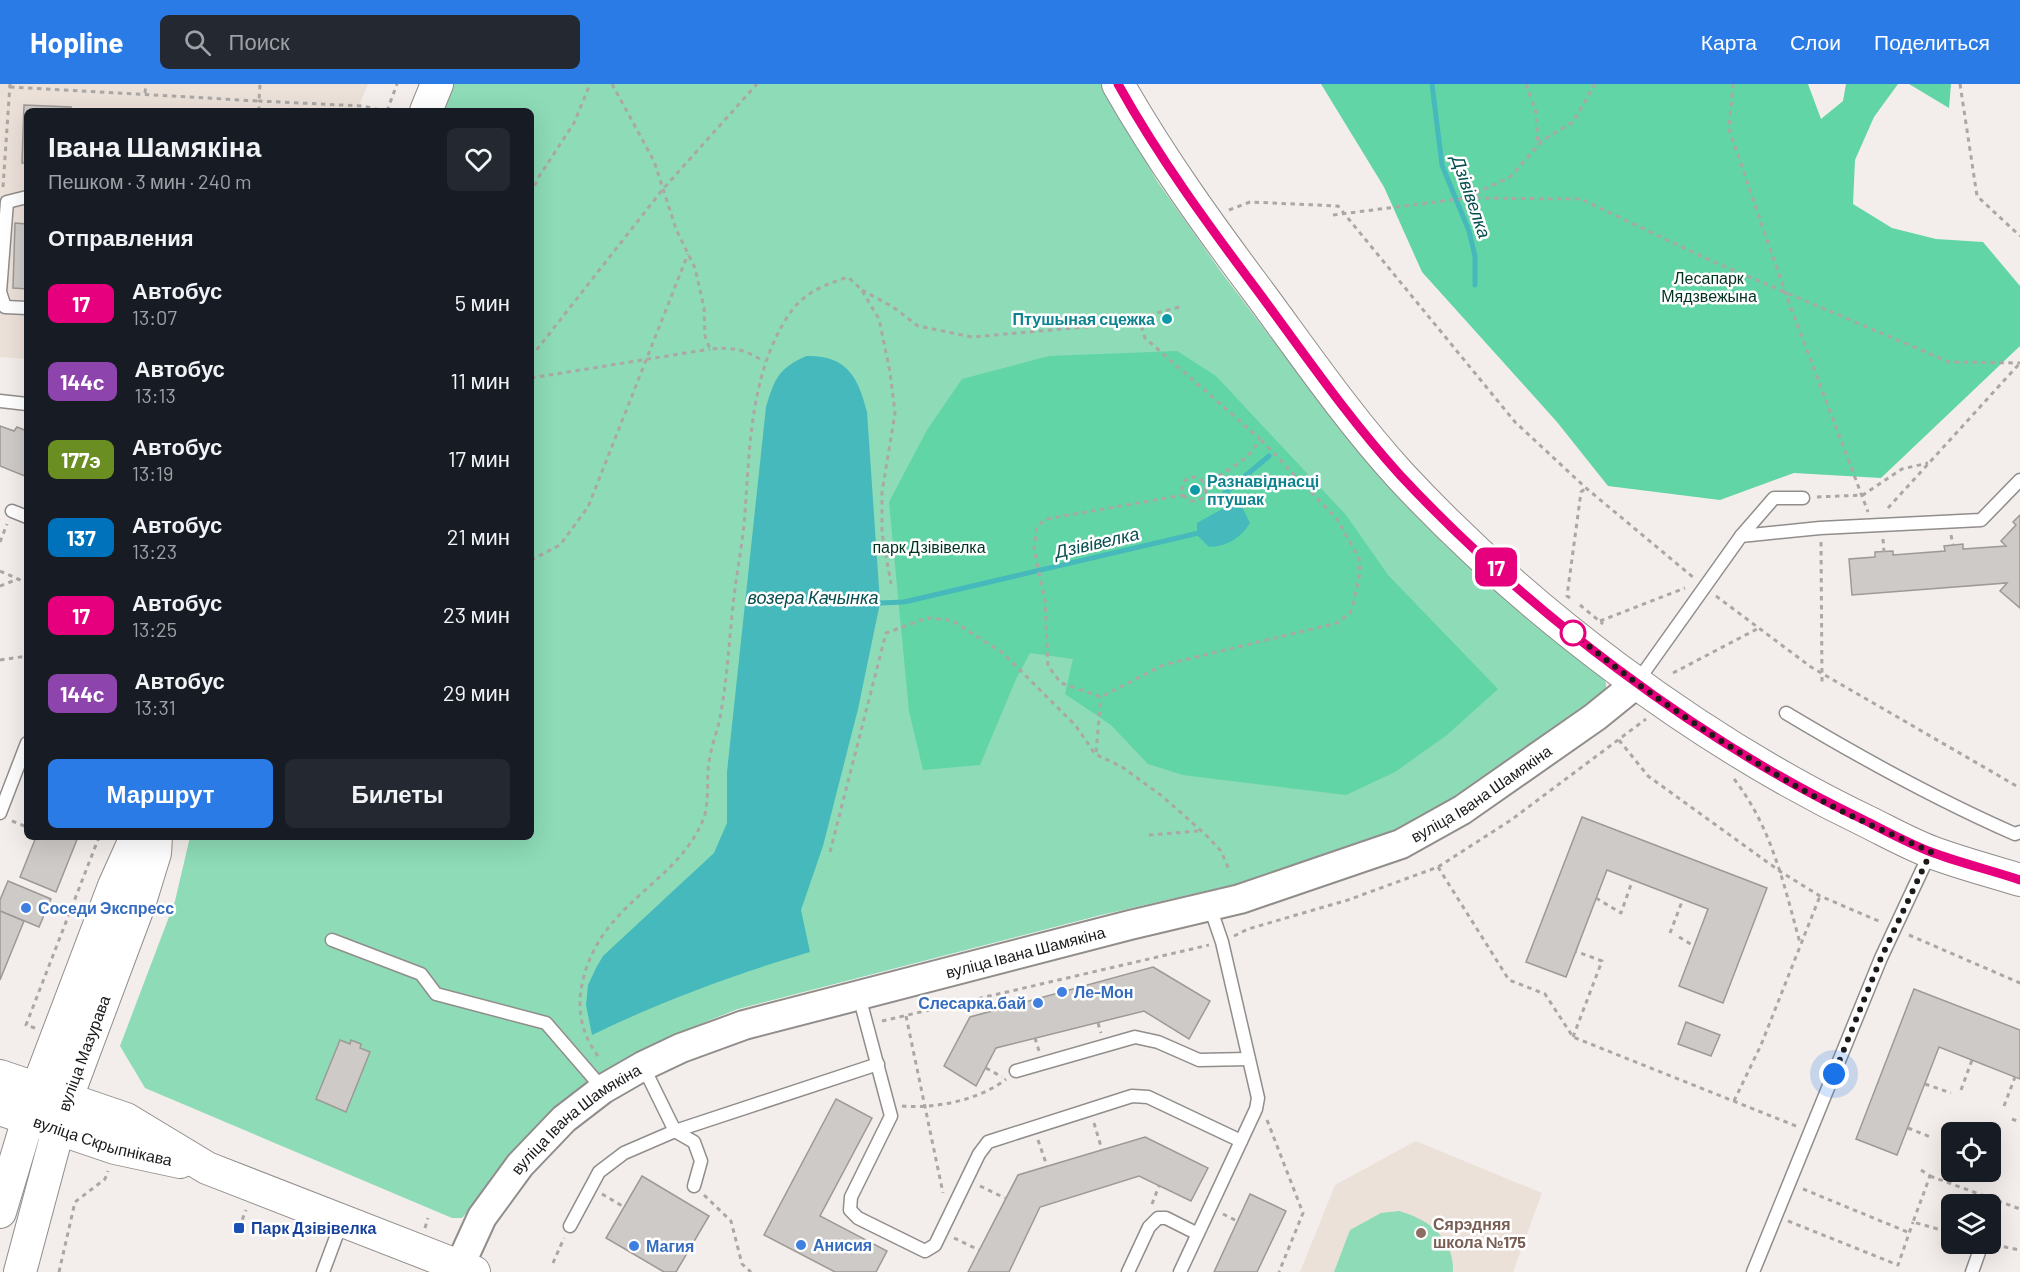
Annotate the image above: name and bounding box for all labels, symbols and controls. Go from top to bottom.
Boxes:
search box [160,15,580,69]
text: Hopline [30,25,124,59]
icon: search [181,26,214,59]
text: Поиск [229,28,290,54]
text: Карта [1701,29,1757,54]
text: Слои [1790,29,1841,54]
text: Поделиться [1874,29,1990,54]
button: heart [447,128,510,191]
text: Івана Шамякіна [48,129,261,163]
water label: Дзівівелка [1447,151,1496,241]
text: Пешком · 3 мин · 240 m [48,169,252,193]
text: Отправления [48,224,194,250]
park label: Лесапарк Мядзвежына [1661,268,1757,305]
text: Автобус [132,277,222,303]
text: 5 мин [455,289,510,315]
text: 17 [72,291,90,316]
text: 13:07 [132,305,177,329]
place label: Птушыная сцежка [1013,309,1155,328]
marker: Птушыная сцежка [1160,312,1174,326]
text: Автобус [135,355,225,381]
text: 11 мин [451,367,510,393]
text: 144с [60,369,105,394]
text: 13:13 [135,383,176,407]
text: Автобус [132,433,222,459]
text: 17 мин [448,445,510,471]
text: 177э [61,447,101,472]
text: 13:19 [132,461,174,485]
place label: Разнавіднасці птушак [1207,471,1319,508]
marker: Разнавіднасці птушак [1188,483,1202,497]
text: Автобус [132,511,222,537]
water label: Дзівівелка [1050,522,1141,563]
text: 21 мин [447,523,510,549]
text: 137 [66,525,96,550]
park label: парк Дзівівелка [872,537,986,556]
text: 13:23 [132,539,177,563]
line badge: 17 [1469,548,1523,586]
text: 17 [1487,555,1505,580]
water label: возера Качынка [748,586,878,608]
text: Автобус [132,589,222,615]
text: 23 мин [443,601,510,627]
text: 17 [72,603,90,628]
text: 13:25 [132,617,177,641]
unlabelled marker [1560,620,1586,646]
text: Автобус [135,667,225,693]
text: 29 мин [443,679,510,705]
text: 144с [60,681,105,706]
text: 13:31 [135,695,176,719]
street label: вуліца Івана Шамякіна [1407,740,1555,846]
button: Маршрут [48,759,273,828]
button: Билеты [285,759,510,828]
place label: Соседи Экспресс [38,898,174,917]
marker: Соседи Экспресс [19,901,33,915]
street label: вуліца Івана Шамякіна [943,922,1107,981]
place label: Ле-Мон [1074,982,1133,1001]
marker: Ле-Мон [1055,985,1069,999]
street label: вуліца Мазурава [53,992,113,1113]
place label: Слесарка.бай [918,993,1026,1012]
marker: Слесарка.бай [1031,996,1045,1010]
street label: вуліца Івана Шамякіна [506,1059,644,1178]
your location [1819,1059,1849,1089]
street label: вуліца Скрыпнікава [31,1111,174,1169]
map controls [1941,1122,2001,1254]
button: locate [1941,1122,2001,1182]
button: layers [1941,1194,2001,1254]
place label: Сярэдняя школа №175 [1433,1214,1526,1251]
place label: Парк Дзівівелка [251,1218,377,1237]
marker: Парк Дзівівелка [232,1221,246,1235]
marker: Сярэдняя школа №175 [1414,1226,1428,1240]
place label: Анисия [813,1235,872,1254]
place label: Магия [646,1236,694,1255]
marker: Анисия [794,1238,808,1252]
marker: Магия [627,1239,641,1253]

